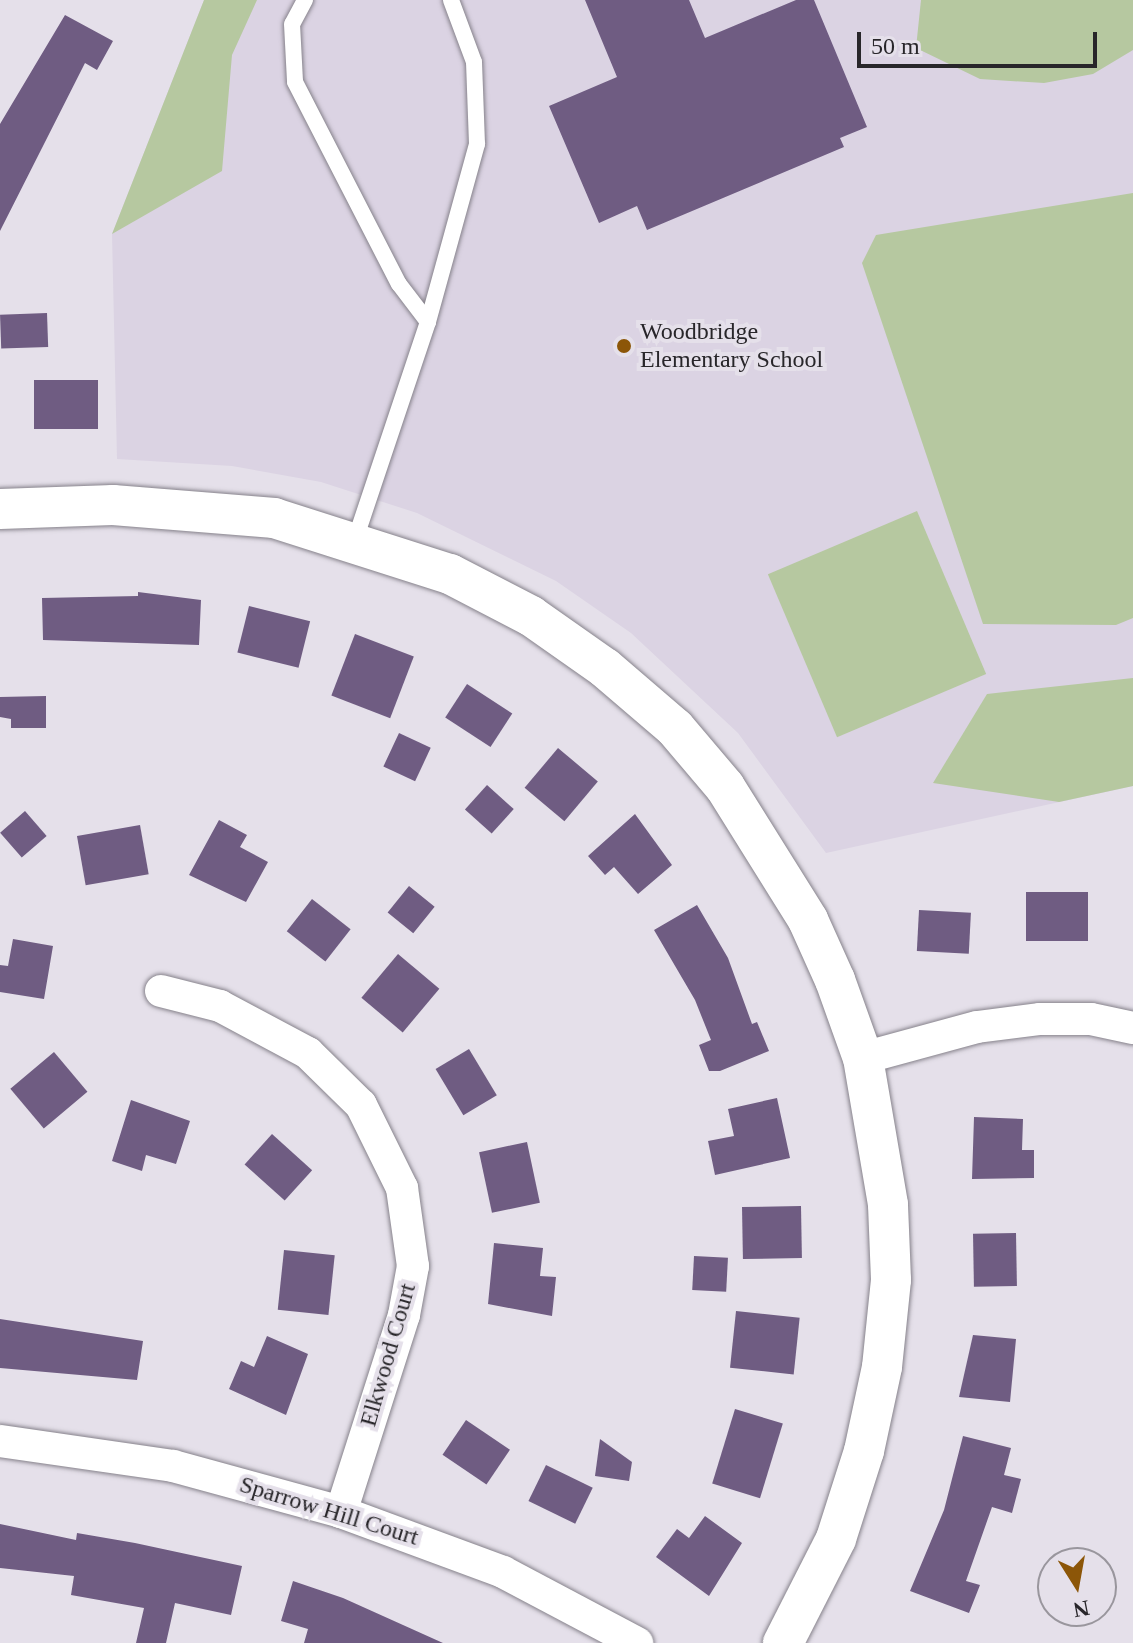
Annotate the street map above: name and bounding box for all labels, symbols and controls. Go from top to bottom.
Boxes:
scale bar [861,16,1101,66]
text: 50 m [871,33,920,59]
place label: Woodbridge Elementary School [640,318,823,374]
marker: Woodbridge Elementary School [615,337,633,355]
street label: Elkwood Court [354,1280,422,1430]
street label: Sparrow Hill Court [236,1470,422,1552]
north arrow [1037,1547,1117,1627]
text: N [1071,1595,1091,1623]

